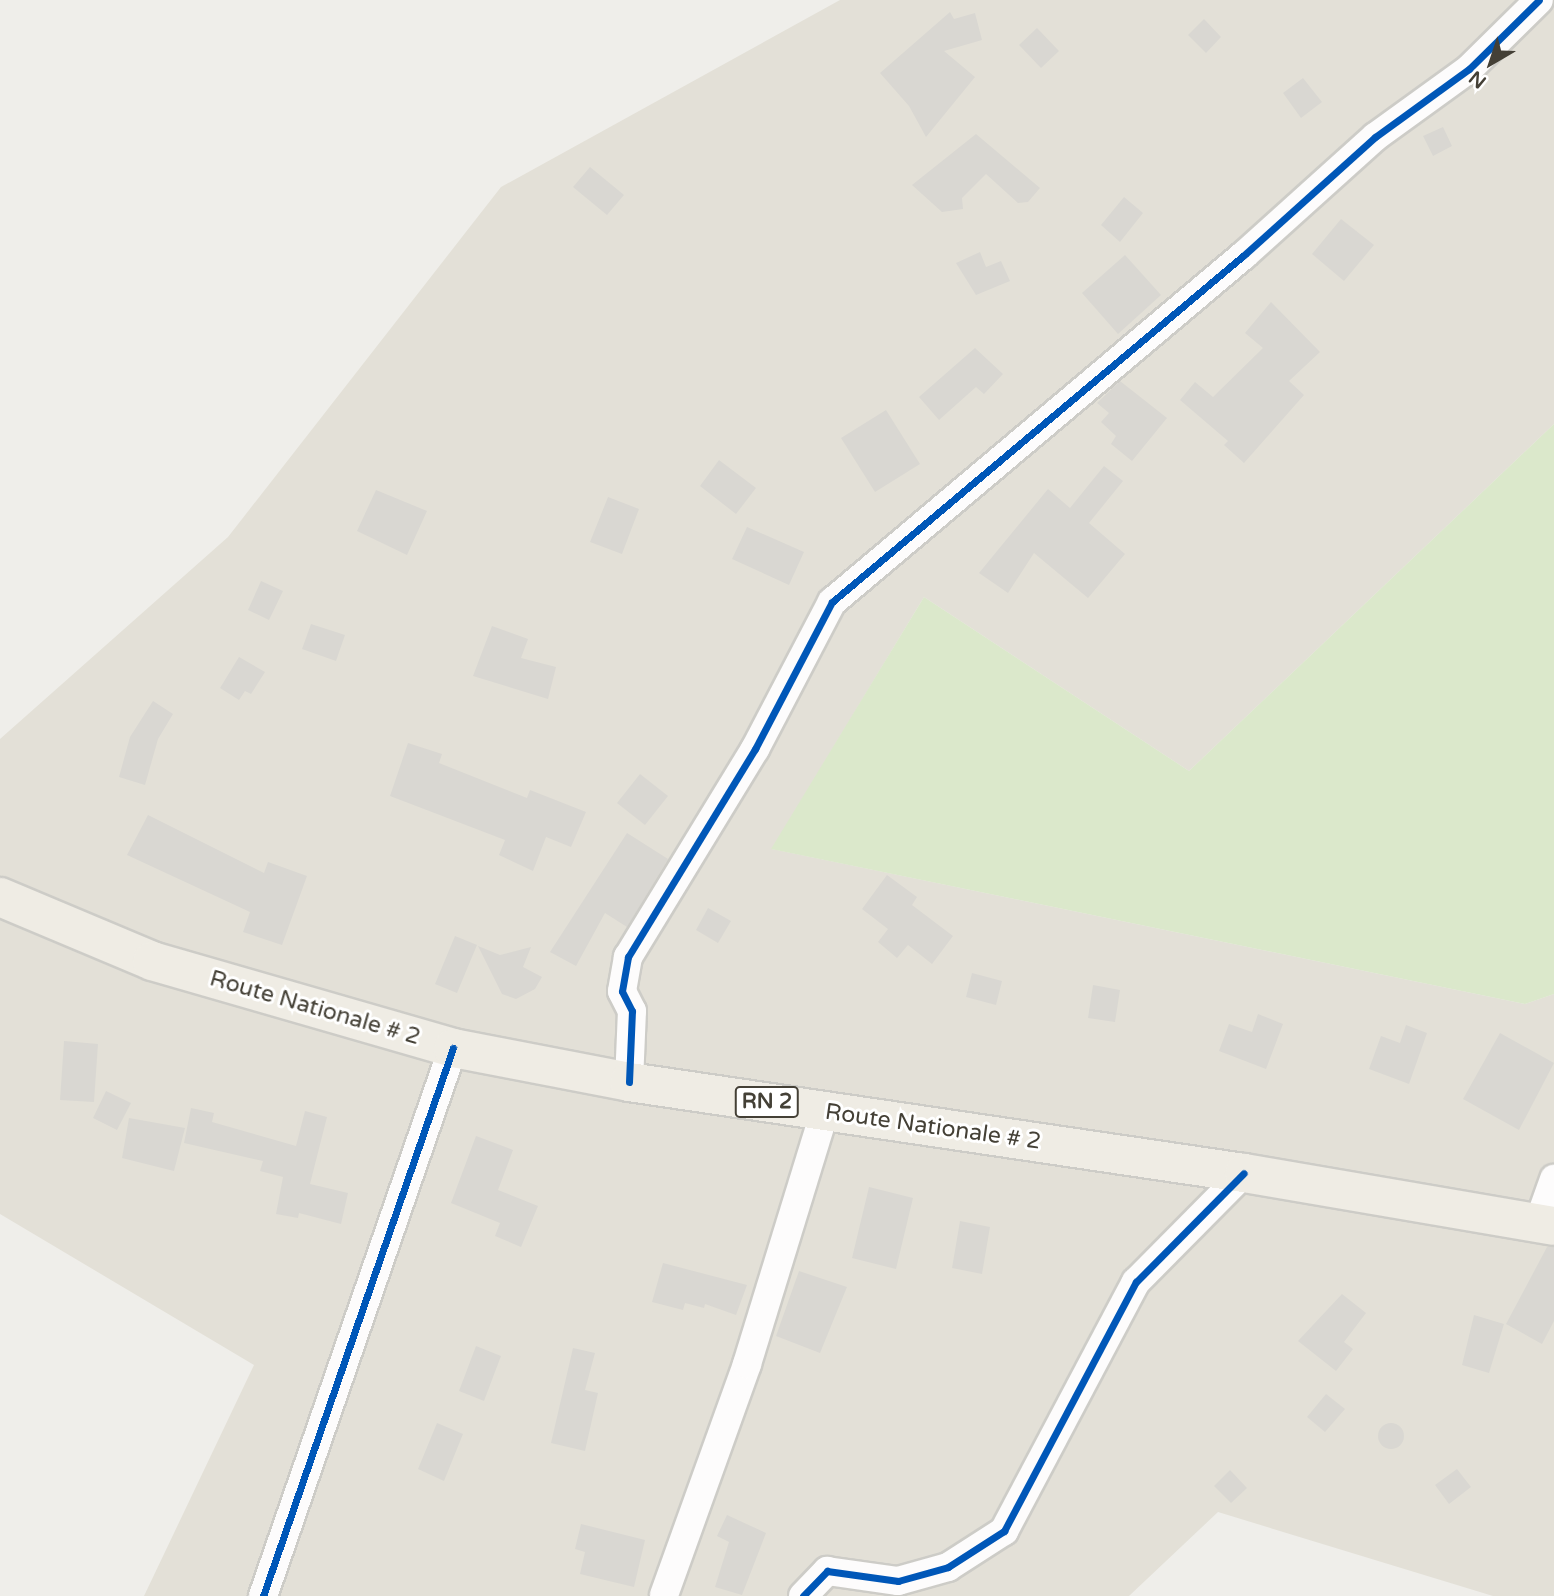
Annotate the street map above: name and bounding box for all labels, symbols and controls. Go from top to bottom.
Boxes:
north arrow [1456,28,1526,98]
text: N [1465,66,1491,93]
street label: Route Nationale # 2 [207,965,423,1051]
road number: RN 2 [734,1084,800,1120]
street label: Route Nationale # 2 [823,1098,1043,1156]

